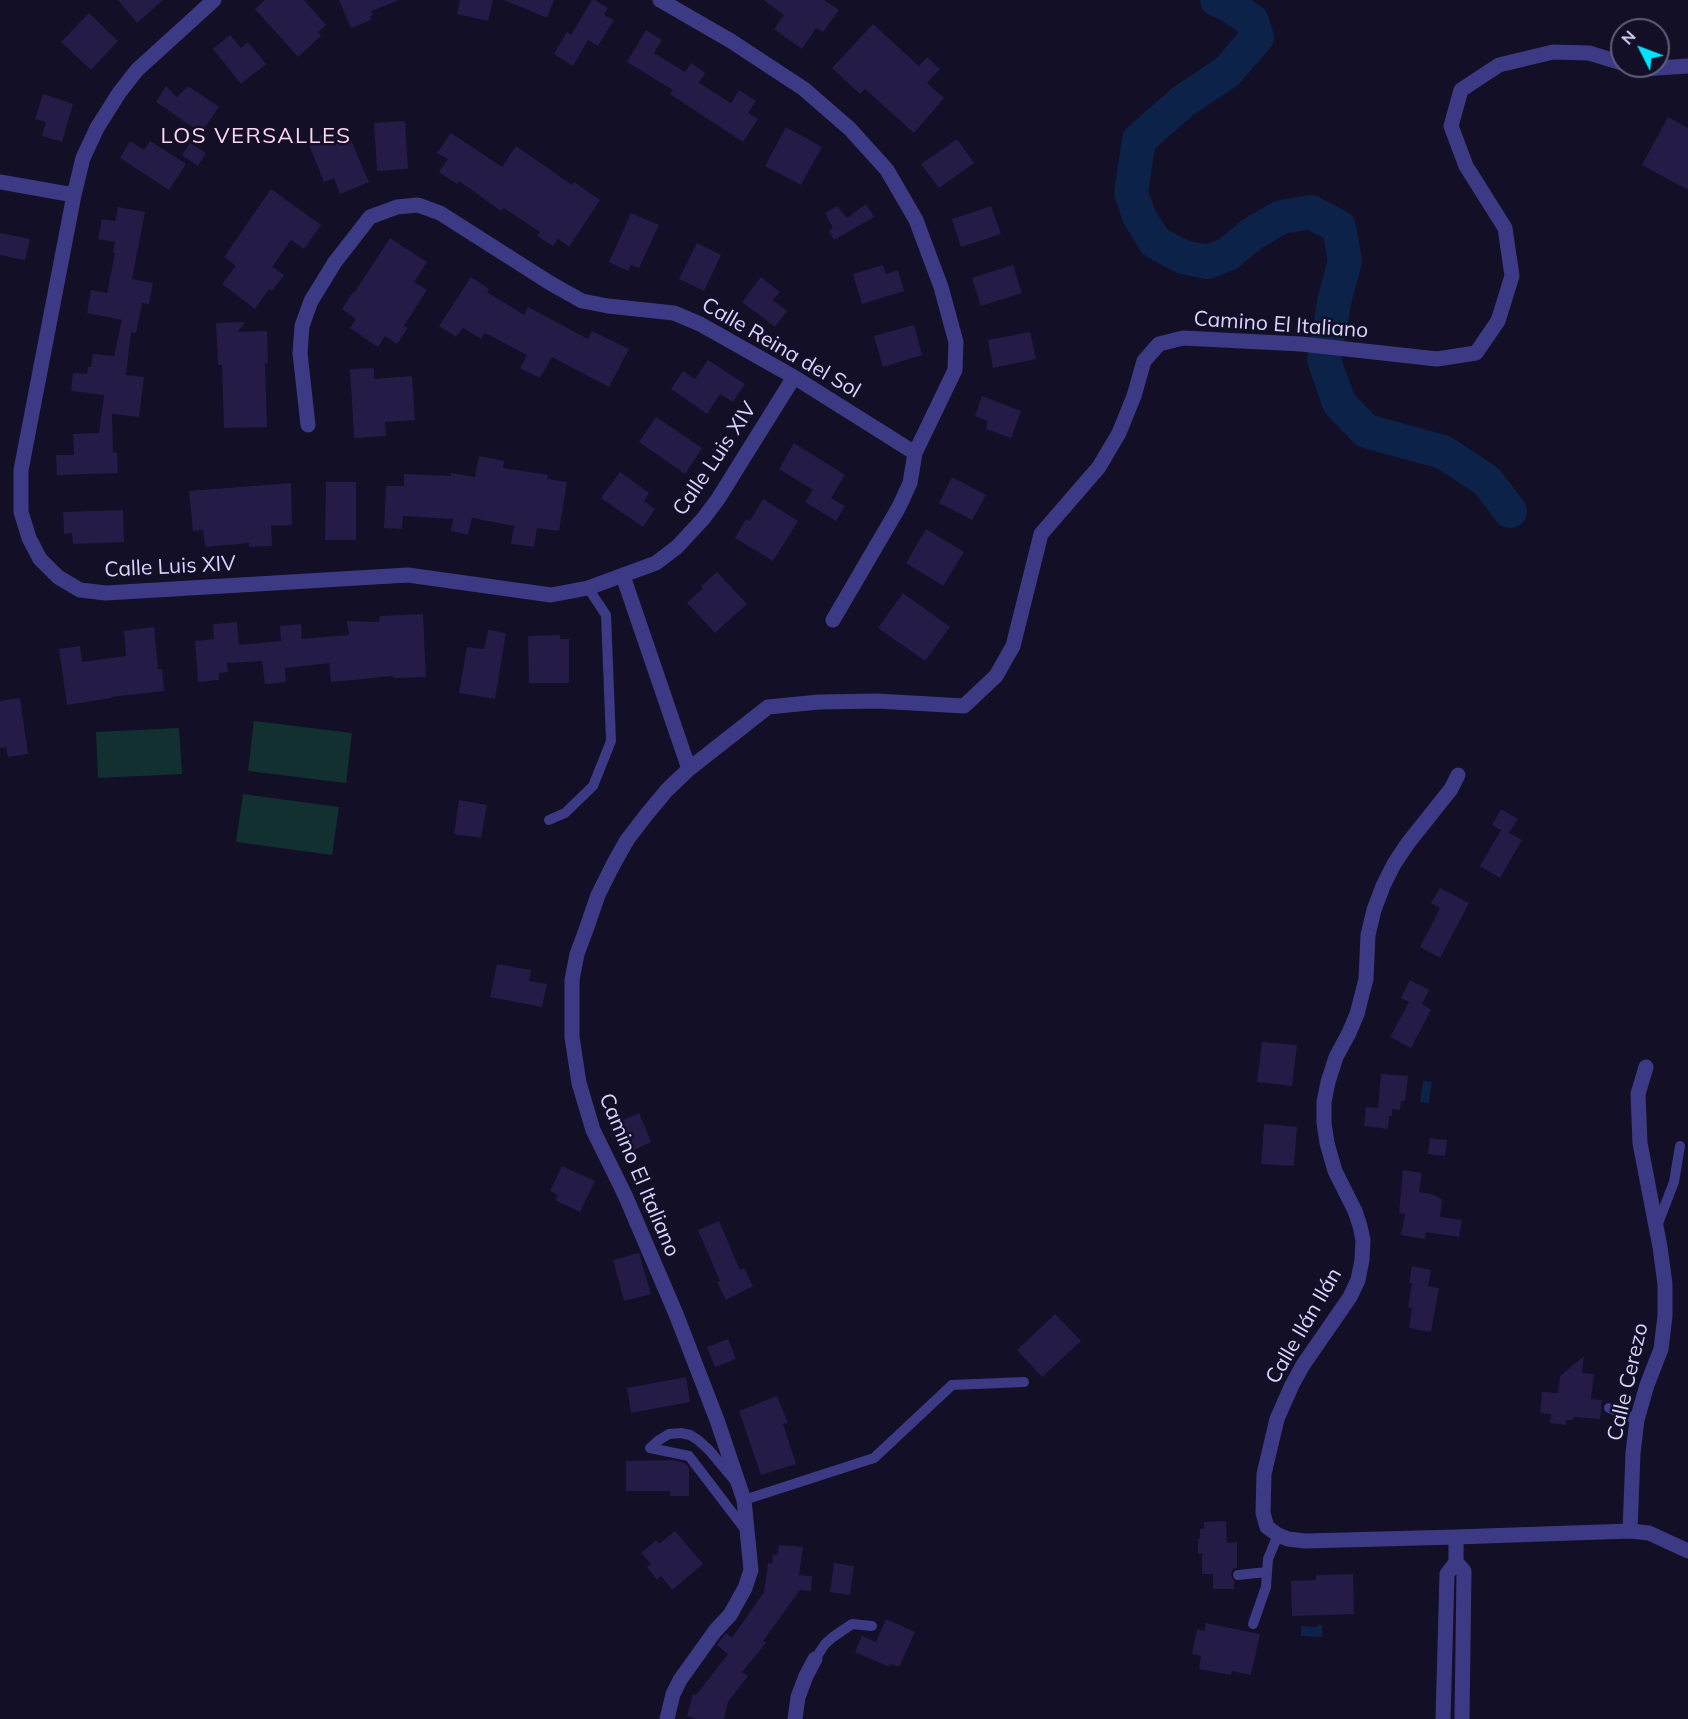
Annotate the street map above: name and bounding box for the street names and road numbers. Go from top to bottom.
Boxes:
street label: Calle Reina del Sol [697,292,865,404]
street label: Camino El Italiano [1193,306,1369,344]
street label: Calle Luis XIV [668,397,762,521]
street label: Calle Luis XIV [104,551,236,583]
street label: Camino El Italiano [593,1090,685,1260]
street label: Calle Ilán Ilán [1261,1264,1347,1388]
street label: Calle Cerezo [1602,1321,1654,1443]

